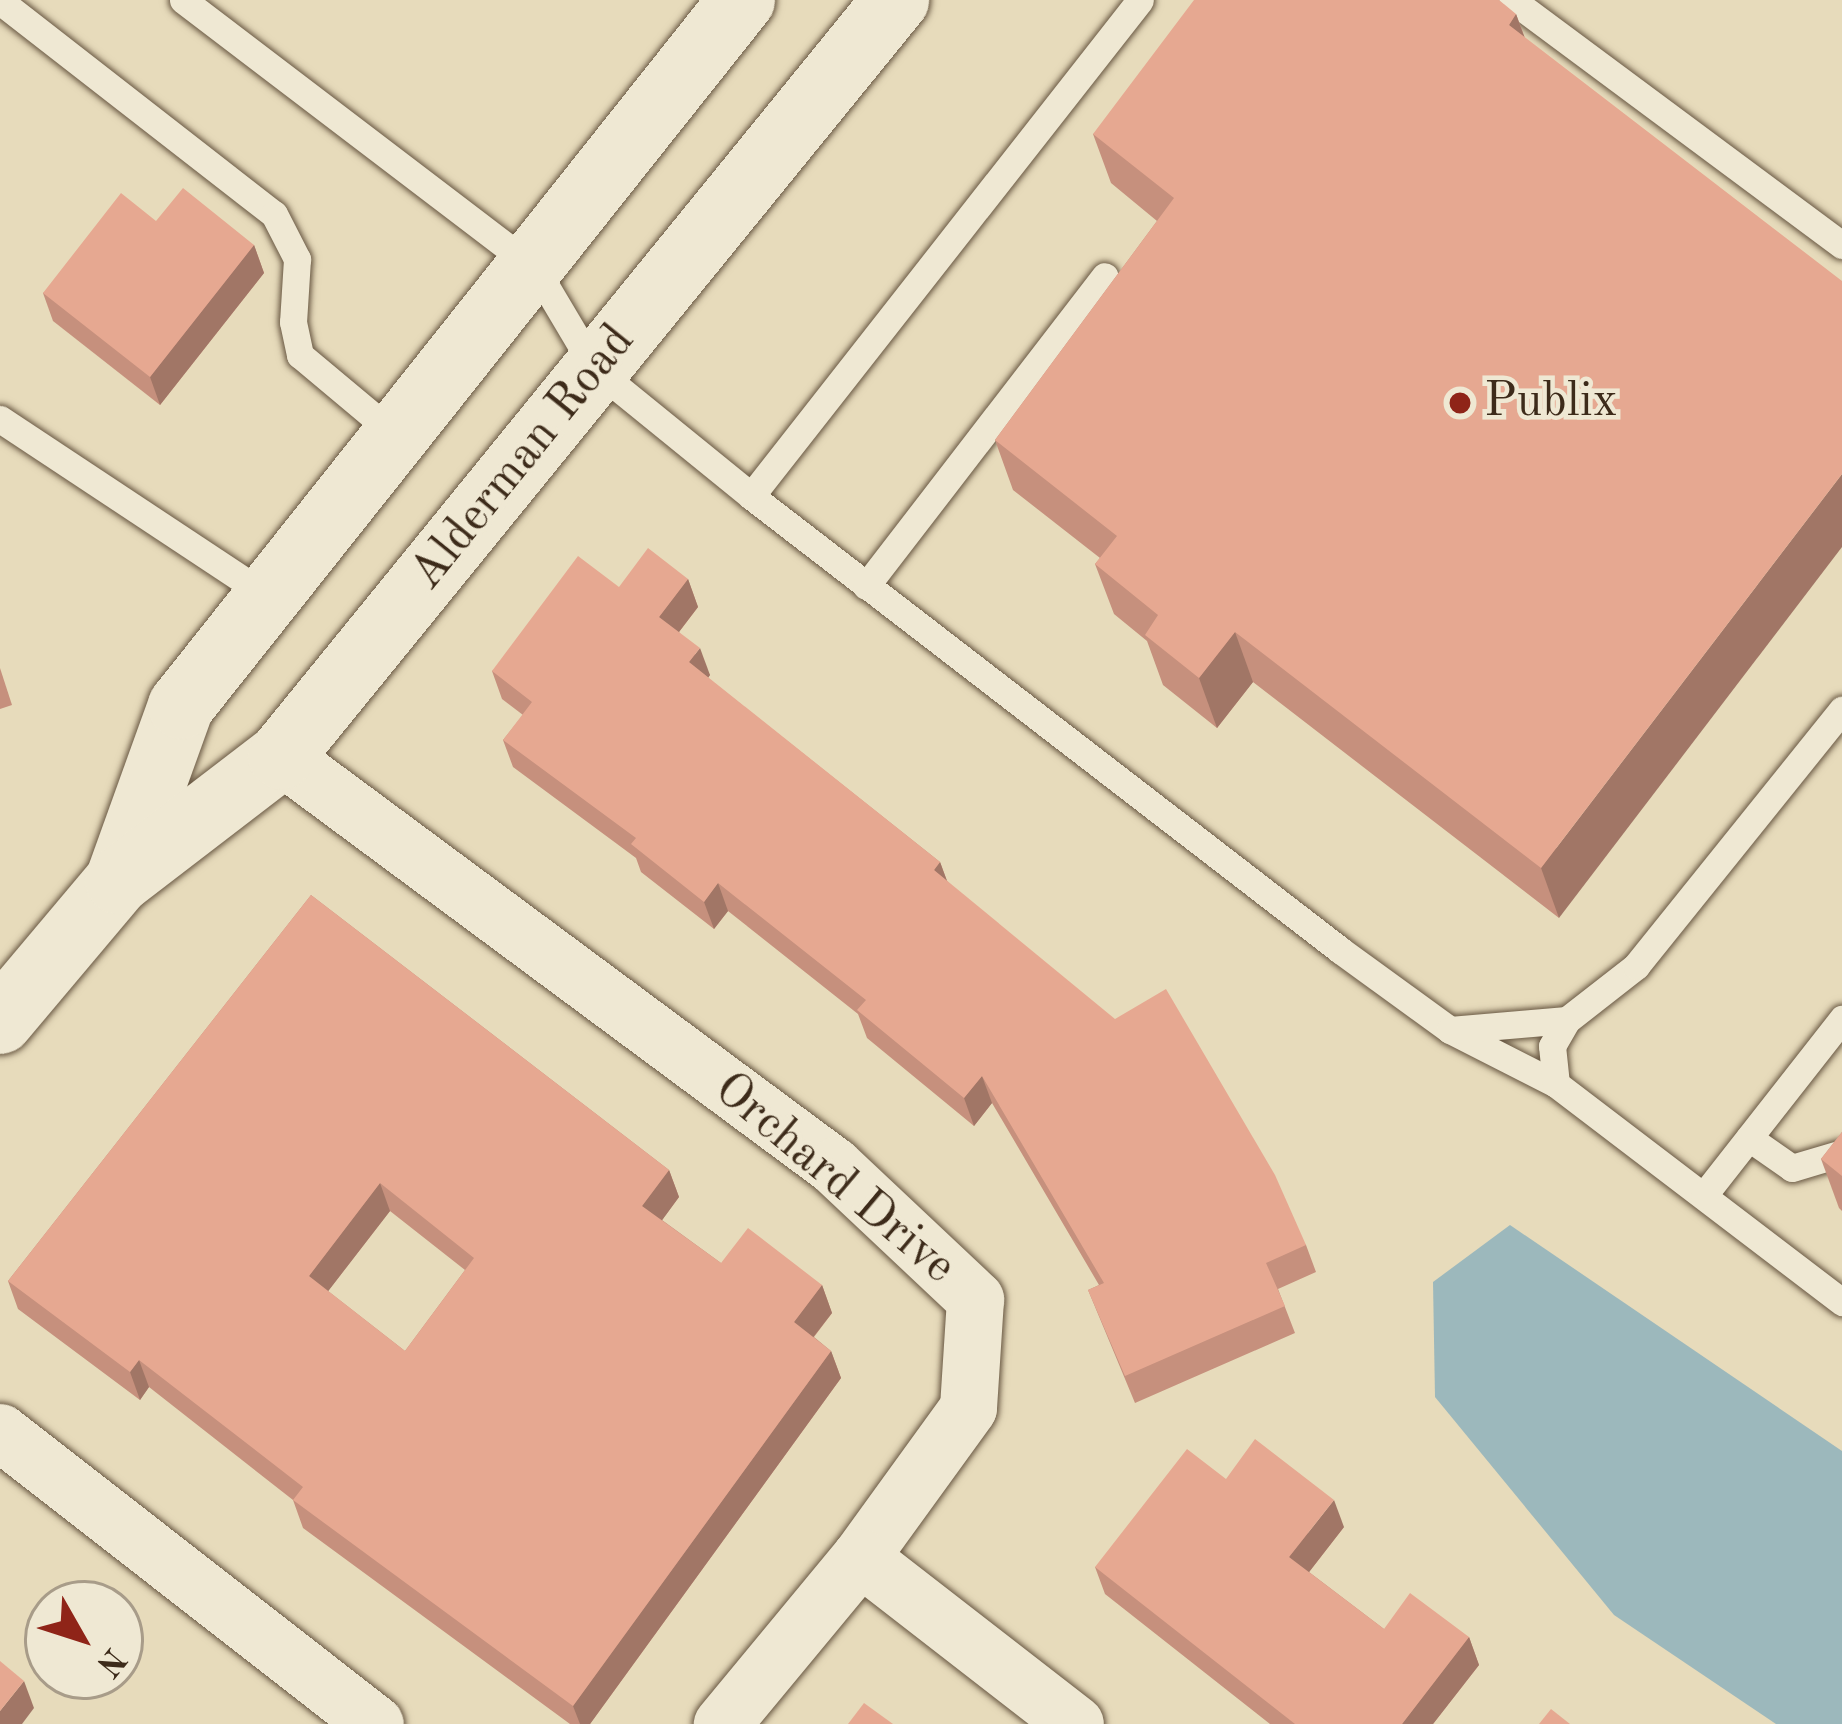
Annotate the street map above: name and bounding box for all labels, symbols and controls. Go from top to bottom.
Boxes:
street label: Alderman Road [398,314,648,602]
place label: Publix [1484,374,1618,432]
marker: Publix [1447,390,1473,416]
street label: Orchard Drive [702,1061,966,1297]
north arrow [24,1580,144,1700]
text: N [89,1641,131,1681]

